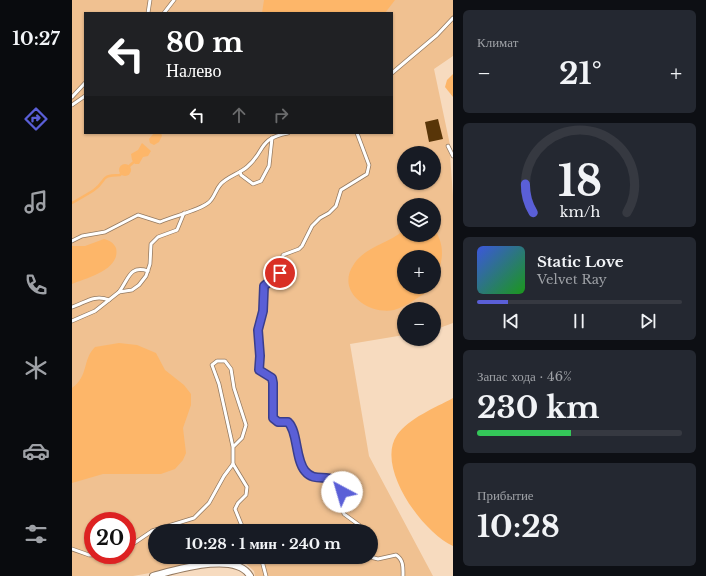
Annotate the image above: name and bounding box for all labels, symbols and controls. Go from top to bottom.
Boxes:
text: 80 m [166,25,243,60]
text: 10:27 [12,28,60,50]
icon: left [100,28,152,80]
text: Климат [477,34,518,51]
text: 21° [559,55,602,92]
text: Налево [166,60,222,82]
text: − [477,60,491,87]
text: + [670,60,682,87]
icon: left [186,104,208,126]
icon: ahead [228,104,250,126]
icon: right [270,104,292,126]
icon: directions [22,105,50,133]
map controls [397,146,441,346]
button: sound [397,146,441,190]
text: 18 [557,156,602,207]
icon: music [22,188,50,216]
button: layers [397,198,441,242]
text: km/h [559,203,600,221]
button: + [397,250,441,294]
text: Static Love [537,252,623,271]
pin [263,256,297,290]
icon: arrive [269,262,291,284]
icon: phone [22,271,50,299]
text: Velvet Ray [537,271,607,288]
button: − [397,302,441,346]
icon: previous [500,310,522,332]
icon: pause [568,310,590,332]
icon: next [637,310,659,332]
icon: climate [22,354,50,382]
text: Запас хода · 46% [477,368,572,385]
text: 230 km [477,389,599,426]
icon: car [22,437,50,465]
position arrow [321,471,363,513]
text: Прибытие [477,487,534,504]
text: 10:28 [477,508,560,545]
speed limit sign: 20 [84,512,136,564]
icon: filters [22,520,50,548]
text: 10:28 · 1 мин · 240 m [185,534,341,553]

